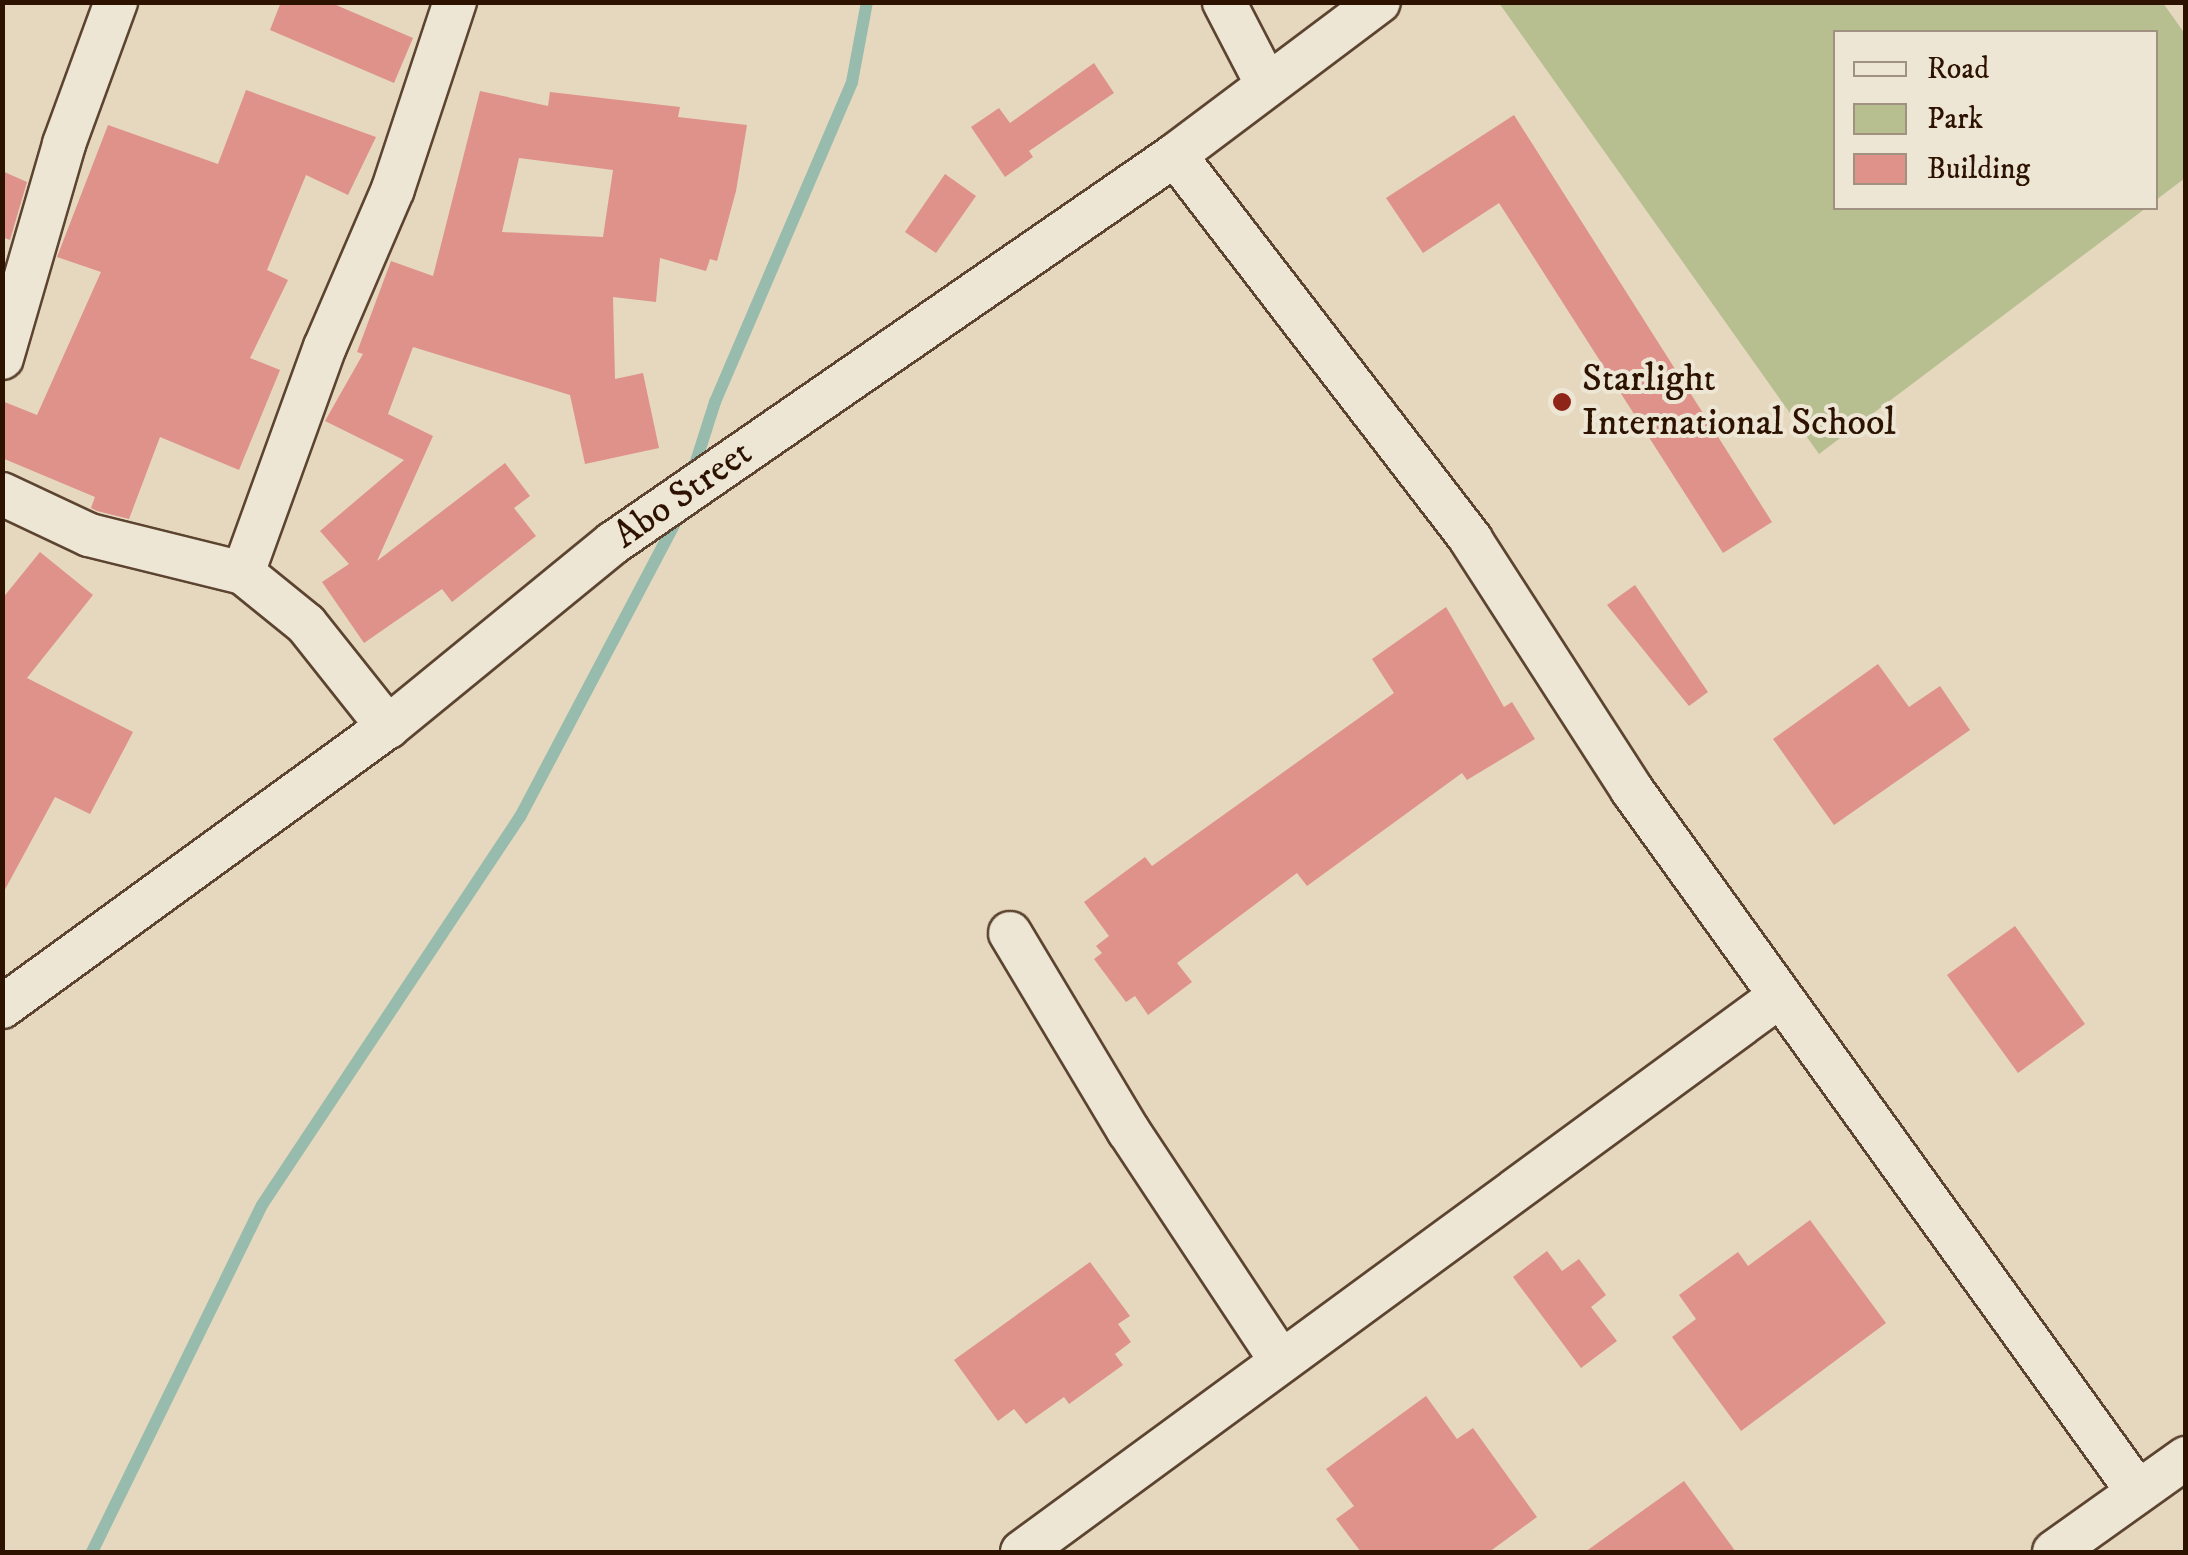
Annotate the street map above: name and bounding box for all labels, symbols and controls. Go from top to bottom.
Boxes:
legend [1833,30,2158,210]
text: Road [1927,51,1989,88]
text: Park [1927,101,1983,138]
text: Building [1927,151,2030,188]
place label: Starlight International School [1582,357,1896,446]
marker: Starlight International School [1551,391,1573,413]
street label: Abo Street [605,431,761,559]

